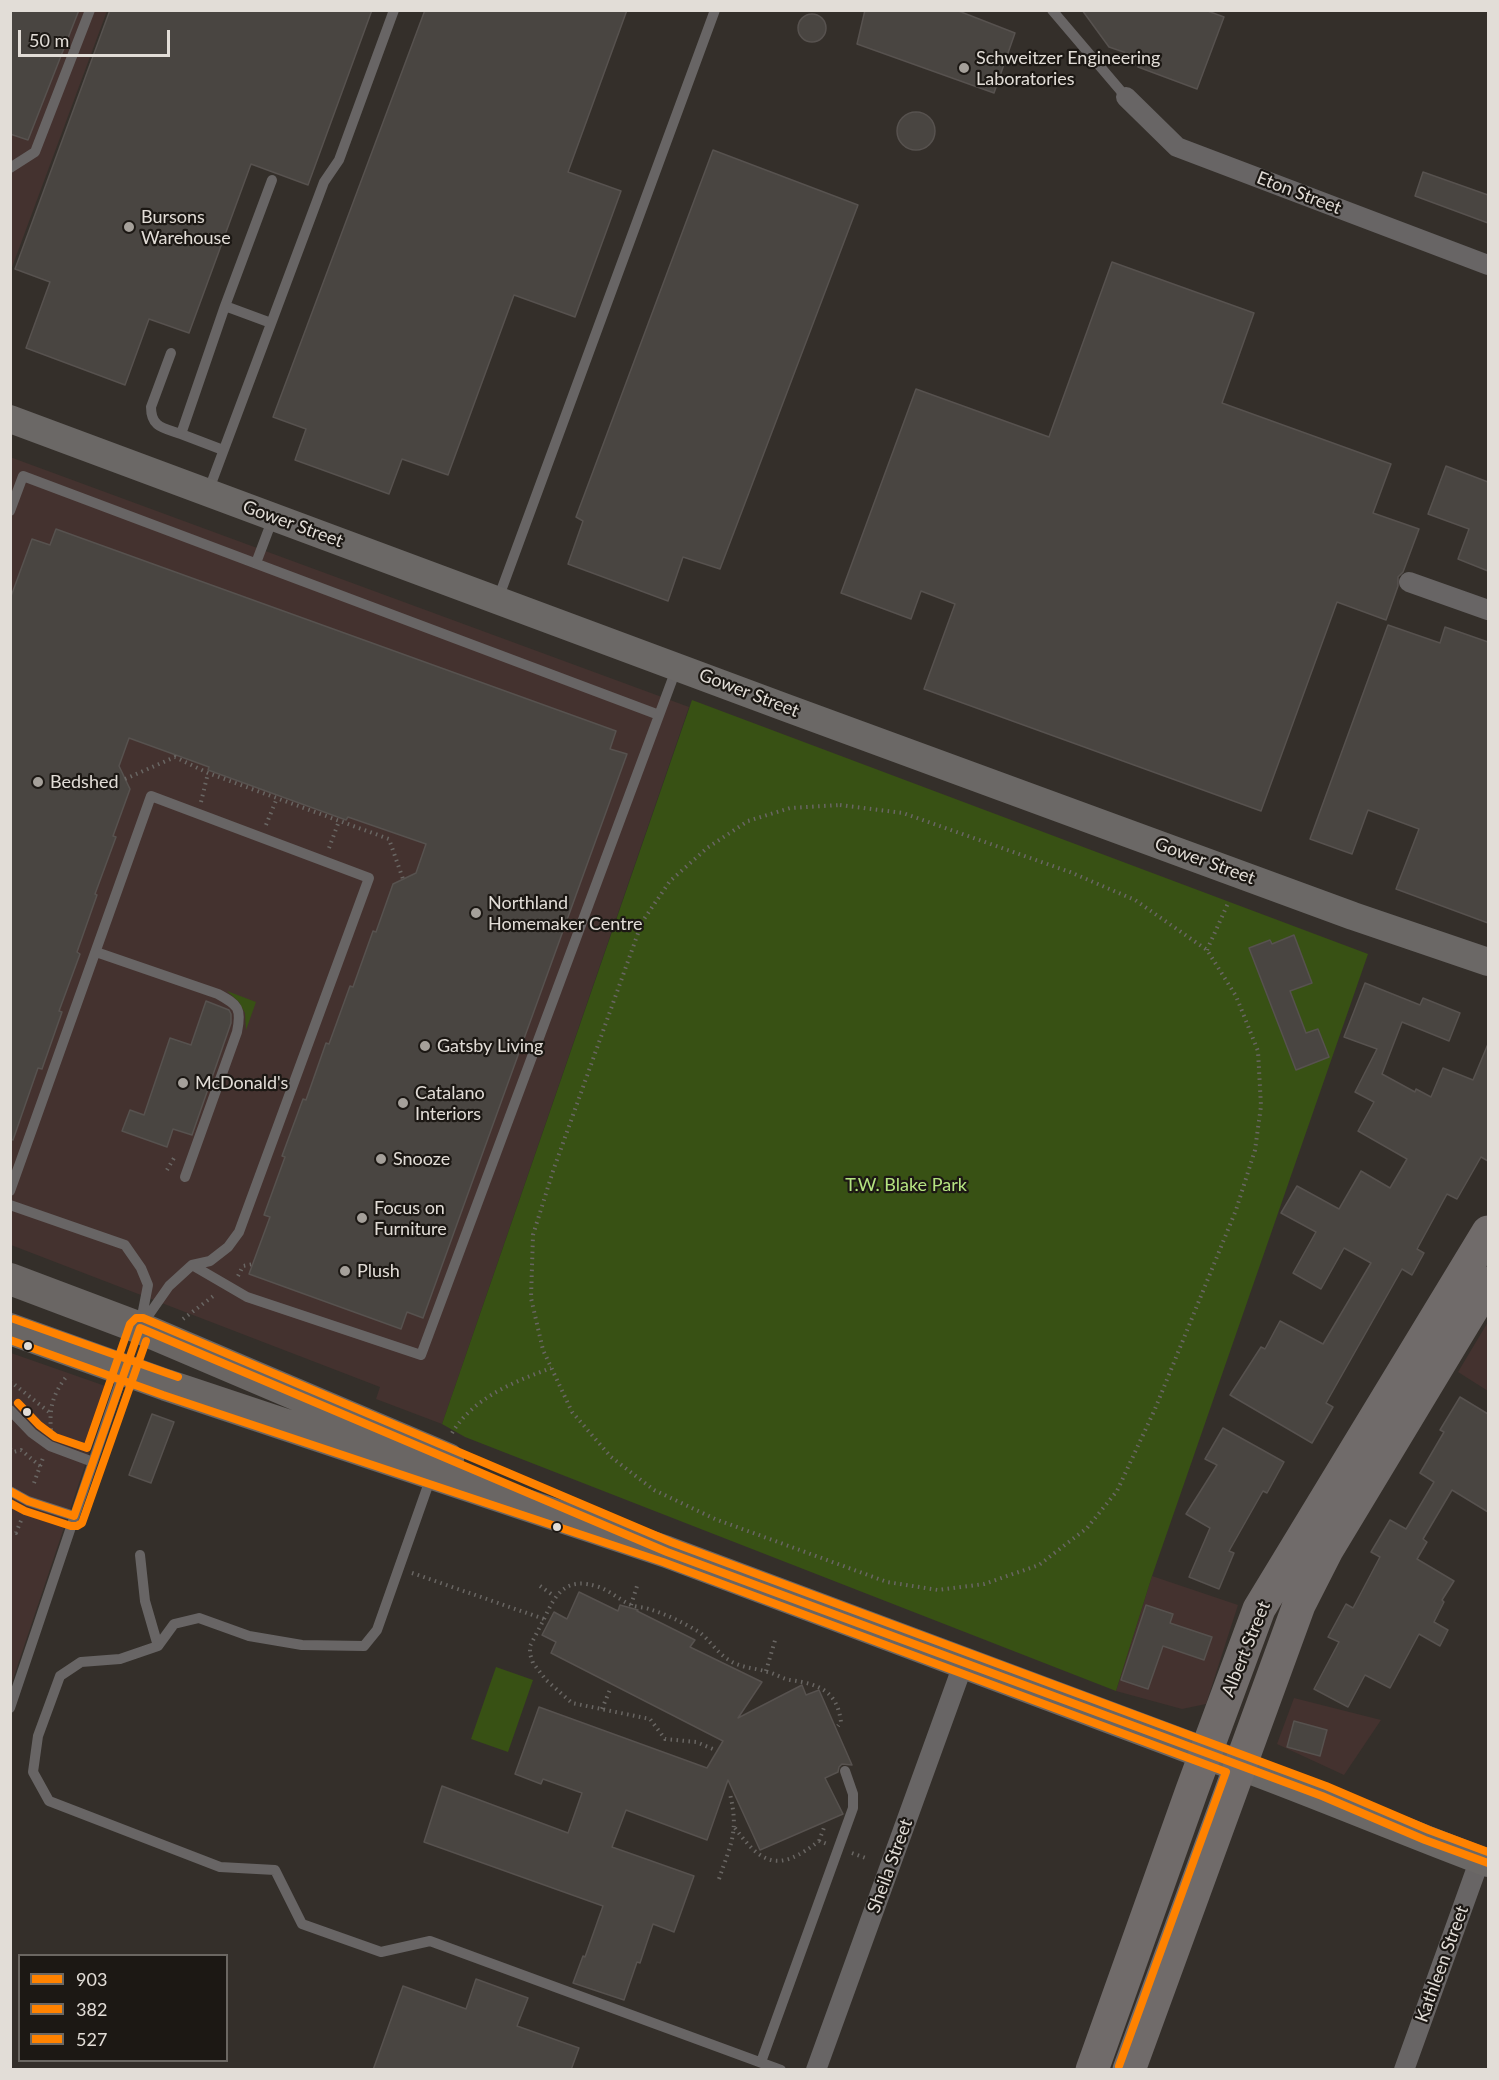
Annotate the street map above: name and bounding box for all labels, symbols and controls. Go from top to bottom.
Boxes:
scale bar [21,18,172,56]
text: 50 m [29,29,69,51]
place label: Schweitzer Engineering Laboratories [976,47,1160,90]
marker: Schweitzer Engineering Laboratories [957,61,971,75]
street label: Eton Street [1254,167,1344,219]
place label: Bursons Warehouse [141,206,231,248]
marker: Bursons Warehouse [122,220,136,234]
street label: Gower Street [240,496,346,552]
street label: Gower Street [696,664,802,722]
place label: Bedshed [50,771,119,793]
marker: Bedshed [31,775,45,789]
street label: Gower Street [1152,833,1258,889]
place label: Northland Homemaker Centre [488,892,642,934]
marker: Northland Homemaker Centre [469,906,483,920]
place label: Gatsby Living [437,1035,543,1057]
marker: Gatsby Living [418,1039,432,1053]
place label: McDonald's [195,1072,288,1094]
marker: McDonald's [176,1076,190,1090]
place label: Catalano Interiors [415,1082,485,1124]
marker: Catalano Interiors [396,1096,410,1110]
place label: Snooze [393,1148,450,1170]
marker: Snooze [374,1152,388,1166]
park label: T.W. Blake Park [845,1174,967,1196]
place label: Focus on Furniture [374,1197,447,1240]
marker: Focus on Furniture [355,1211,369,1225]
place label: Plush [357,1260,400,1282]
marker: Plush [338,1264,352,1278]
unlabelled marker [22,1340,34,1352]
unlabelled marker [21,1406,33,1418]
unlabelled marker [551,1521,563,1533]
street label: Albert Street [1217,1598,1275,1700]
street label: Sheila Street [863,1816,917,1916]
street label: Kathleen Street [1411,1903,1473,2025]
legend [18,1954,228,2062]
text: 903 [76,1968,107,1990]
text: 382 [76,1998,107,2020]
text: 527 [76,2028,107,2050]

